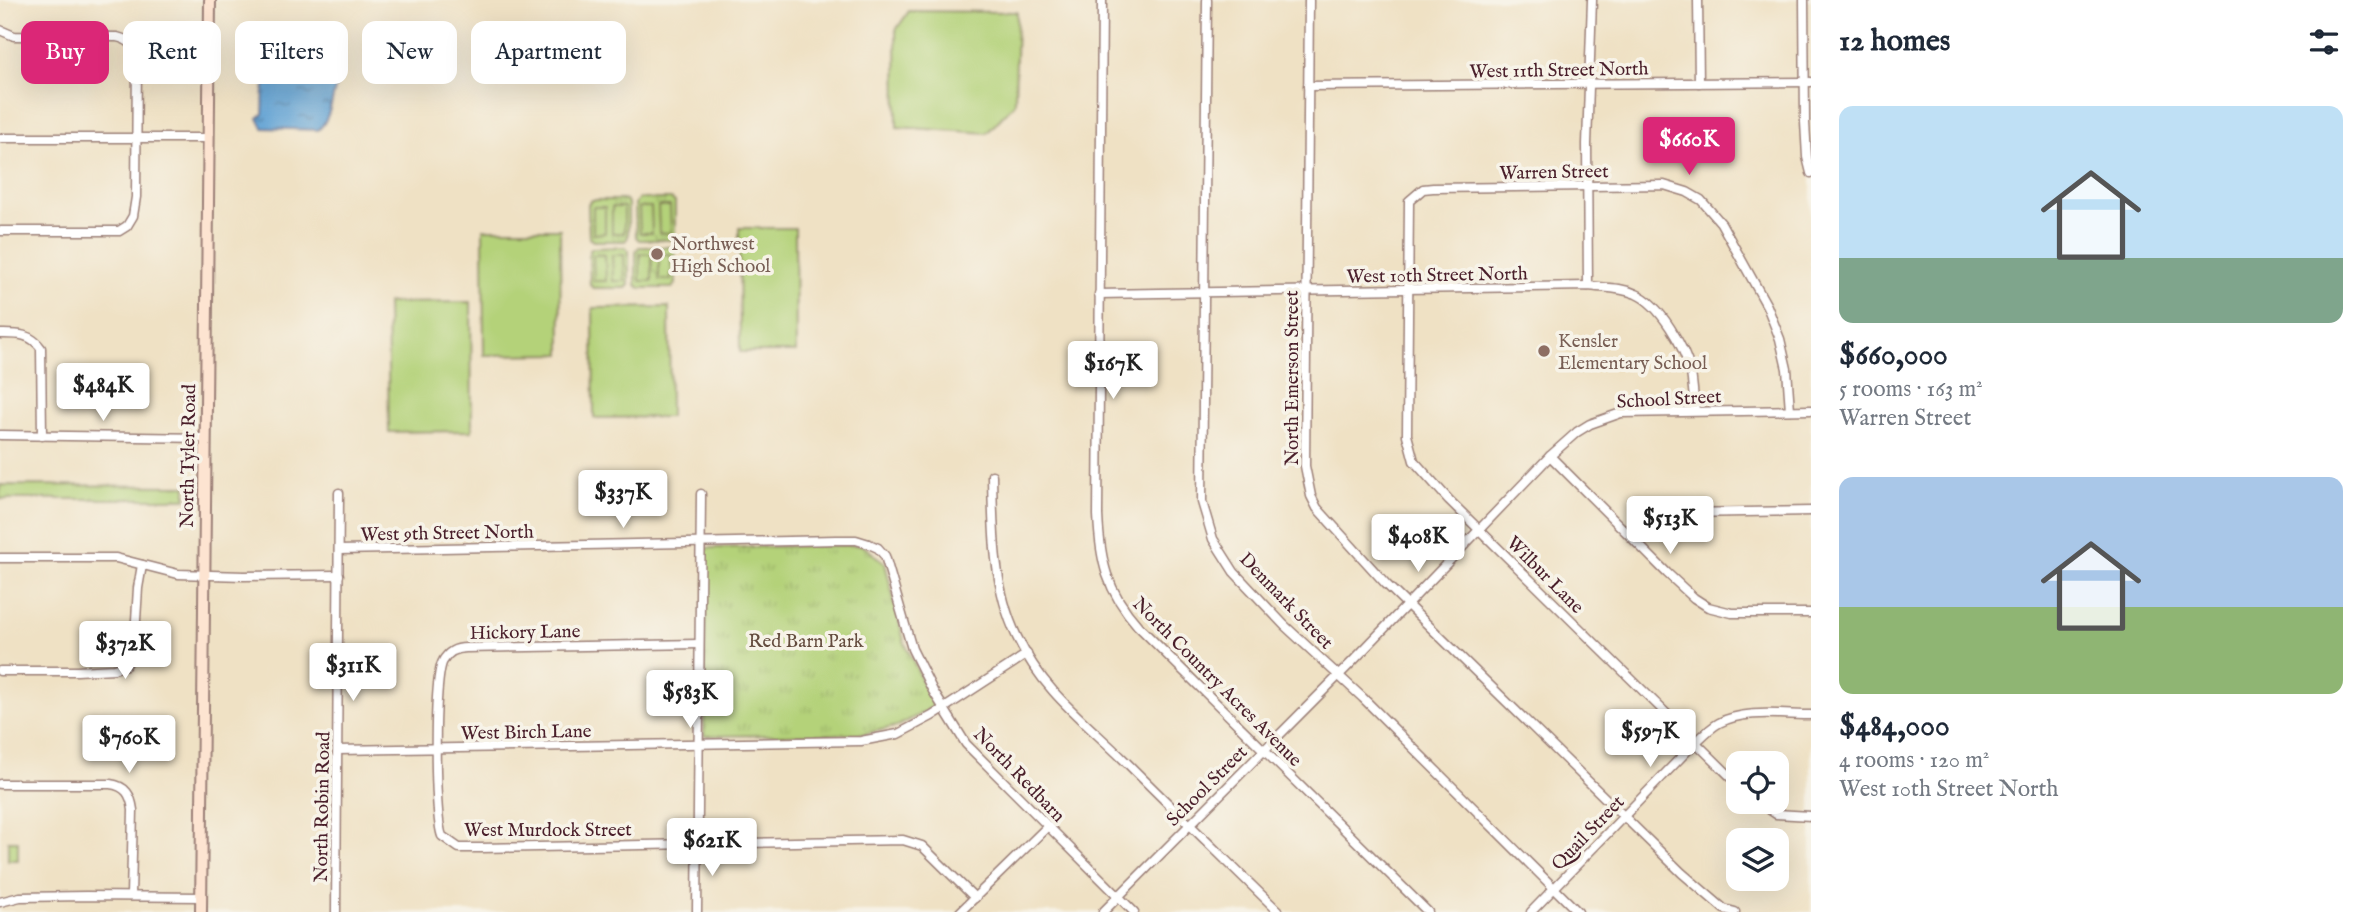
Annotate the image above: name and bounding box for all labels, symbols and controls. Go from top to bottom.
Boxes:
chip: Buy [21,21,109,84]
chip: Rent [123,21,221,84]
chip: Filters [235,21,348,84]
chip: New [362,21,457,84]
chip: Apartment [471,21,626,84]
text: 12 homes [1839,23,1950,61]
icon: filters [2305,23,2343,61]
street label: West 11th Street North [1469,57,1649,85]
pin: $660K [1640,118,1738,177]
text: $660K [1659,125,1719,154]
icon: home [2028,152,2154,278]
street label: Warren Street [1499,160,1609,186]
place label: Northwest High School [671,233,771,279]
marker: Northwest High School [649,246,665,262]
street label: West 10th Street North [1346,262,1528,290]
street label: North Emerson Street [1281,290,1305,466]
place label: Kensler Elementary School [1558,330,1708,376]
text: $660,000 [1839,337,1948,375]
pin: $167K [1064,342,1162,401]
marker: Kensler Elementary School [1536,343,1552,359]
text: $167K [1084,349,1142,378]
pin: $484K [54,364,152,423]
text: $484K [73,371,133,400]
text: 5 rooms · 163 m² [1839,375,1983,404]
street label: North Tyler Road [176,383,202,528]
street label: School Street [1616,385,1723,415]
text: Warren Street [1839,404,1971,433]
pin: $337K [574,470,672,530]
text: $337K [594,478,652,507]
pin: $513K [1621,496,1719,556]
text: $513K [1643,504,1697,533]
pin: $408K [1369,514,1467,574]
street label: West 9th Street North [360,520,534,548]
text: $408K [1388,522,1448,551]
icon: home [2028,523,2154,649]
street label: Wilbur Lane [1501,532,1589,619]
street label: Denmark Street [1233,548,1338,655]
street label: North Country Acres Avenue [1127,593,1307,772]
street label: Hickory Lane [469,620,581,646]
pin: $372K [76,622,174,681]
text: $372K [95,629,155,658]
park label: Red Barn Park [748,630,865,654]
pin: $311K [304,644,402,703]
text: $311K [325,651,381,680]
pin: $583K [641,670,739,730]
text: $583K [662,678,718,707]
text: $484,000 [1839,708,1950,746]
pin: $597K [1601,710,1699,769]
pin: $760K [80,716,178,775]
text: $597K [1621,717,1679,746]
street label: West Birch Lane [460,720,592,746]
text: $760K [98,723,160,752]
street label: North Redbarn [967,723,1070,828]
street label: North Robin Road [310,731,336,883]
street label: School Street [1162,741,1253,832]
text: 4 rooms · 120 m² [1839,746,1989,775]
map controls [1726,751,1789,891]
button: locate [1726,751,1789,814]
text: West 10th Street North [1839,775,2059,804]
street label: Quail Street [1547,790,1630,876]
pin: $621K [663,818,761,878]
street label: West Murdock Street [464,819,632,843]
text: $621K [683,826,741,855]
button: layers [1726,828,1789,891]

